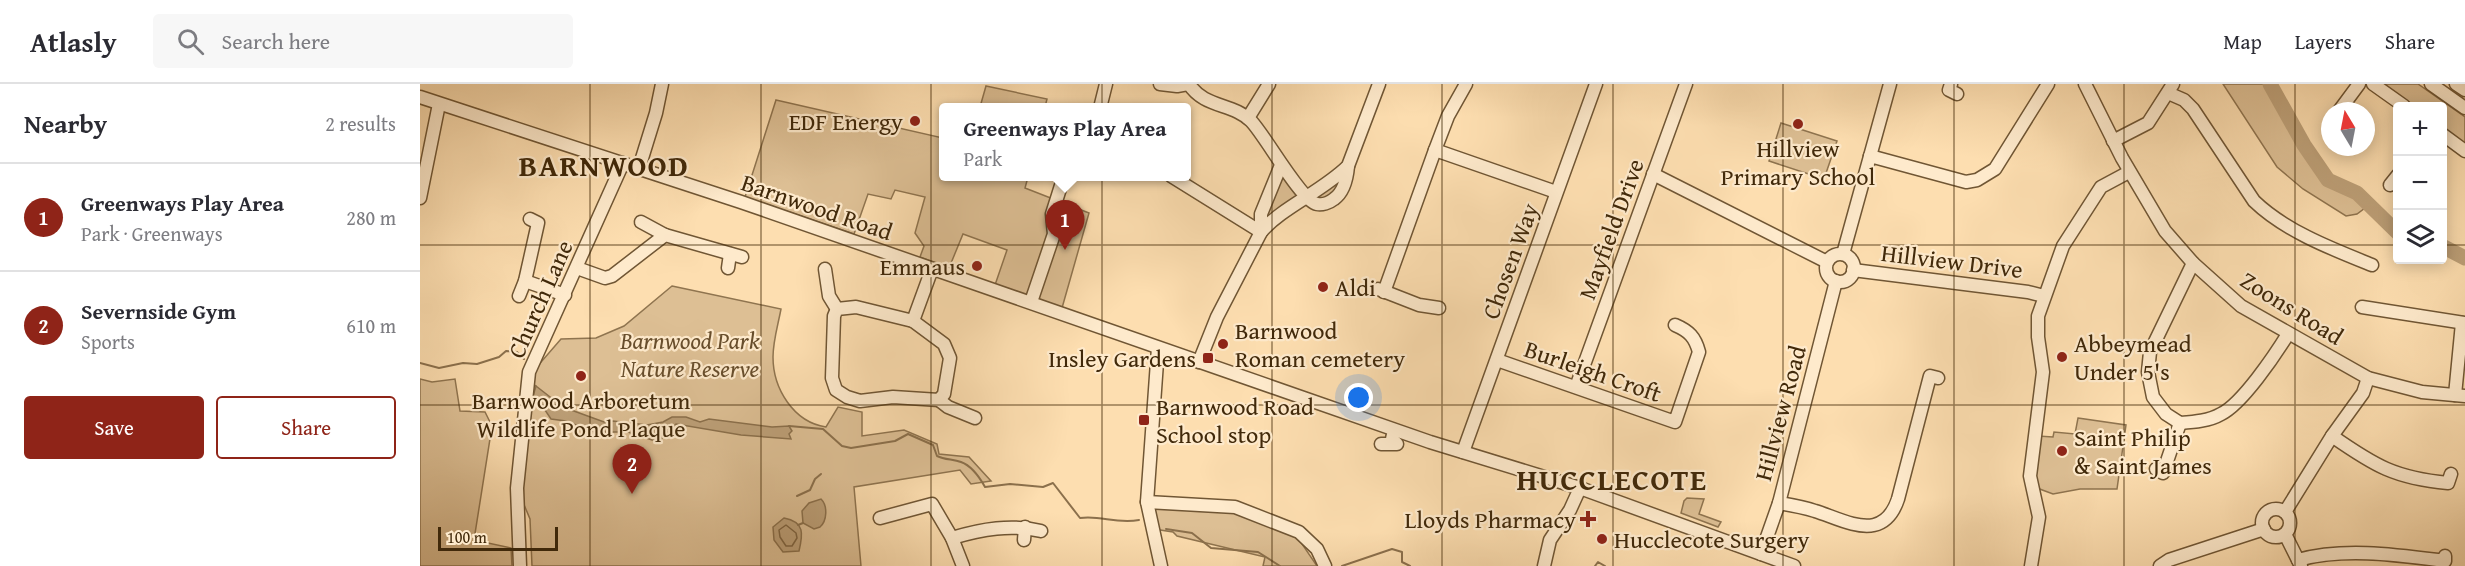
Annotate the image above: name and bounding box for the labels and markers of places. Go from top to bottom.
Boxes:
place label: EDF Energy [789,104,903,139]
marker: EDF Energy [908,114,922,128]
marker: Hillview Primary School [1791,117,1805,131]
place label: Hillview Primary School [1721,131,1875,194]
pin: 1 [1046,200,1084,250]
place label: Emmaus [880,249,965,284]
marker: Emmaus [970,259,984,273]
place label: Aldi [1335,270,1376,305]
marker: Aldi [1316,280,1330,294]
place label: Barnwood Roman cemetery [1235,313,1405,376]
place label: Abbeymead Under 5's [2074,326,2192,389]
marker: Barnwood Roman cemetery [1216,337,1230,351]
place label: Insley Gardens [1048,341,1196,376]
marker: Abbeymead Under 5's [2055,350,2069,364]
marker: Insley Gardens [1201,351,1215,365]
marker: Barnwood Arboretum Wildlife Pond Plaque [574,369,588,383]
place label: Barnwood Arboretum Wildlife Pond Plaque [472,383,691,446]
place label: Barnwood Road School stop [1156,389,1314,452]
marker: Barnwood Road School stop [1137,413,1151,427]
place label: Saint Philip & Saint James [2074,420,2212,483]
pin: 2 [612,444,652,494]
marker: Saint Philip & Saint James [2055,444,2069,458]
place label: Lloyds Pharmacy [1405,502,1576,537]
marker: Lloyds Pharmacy [1581,512,1595,526]
place label: Hucclecote Surgery [1614,522,1809,557]
marker: Hucclecote Surgery [1595,532,1609,546]

